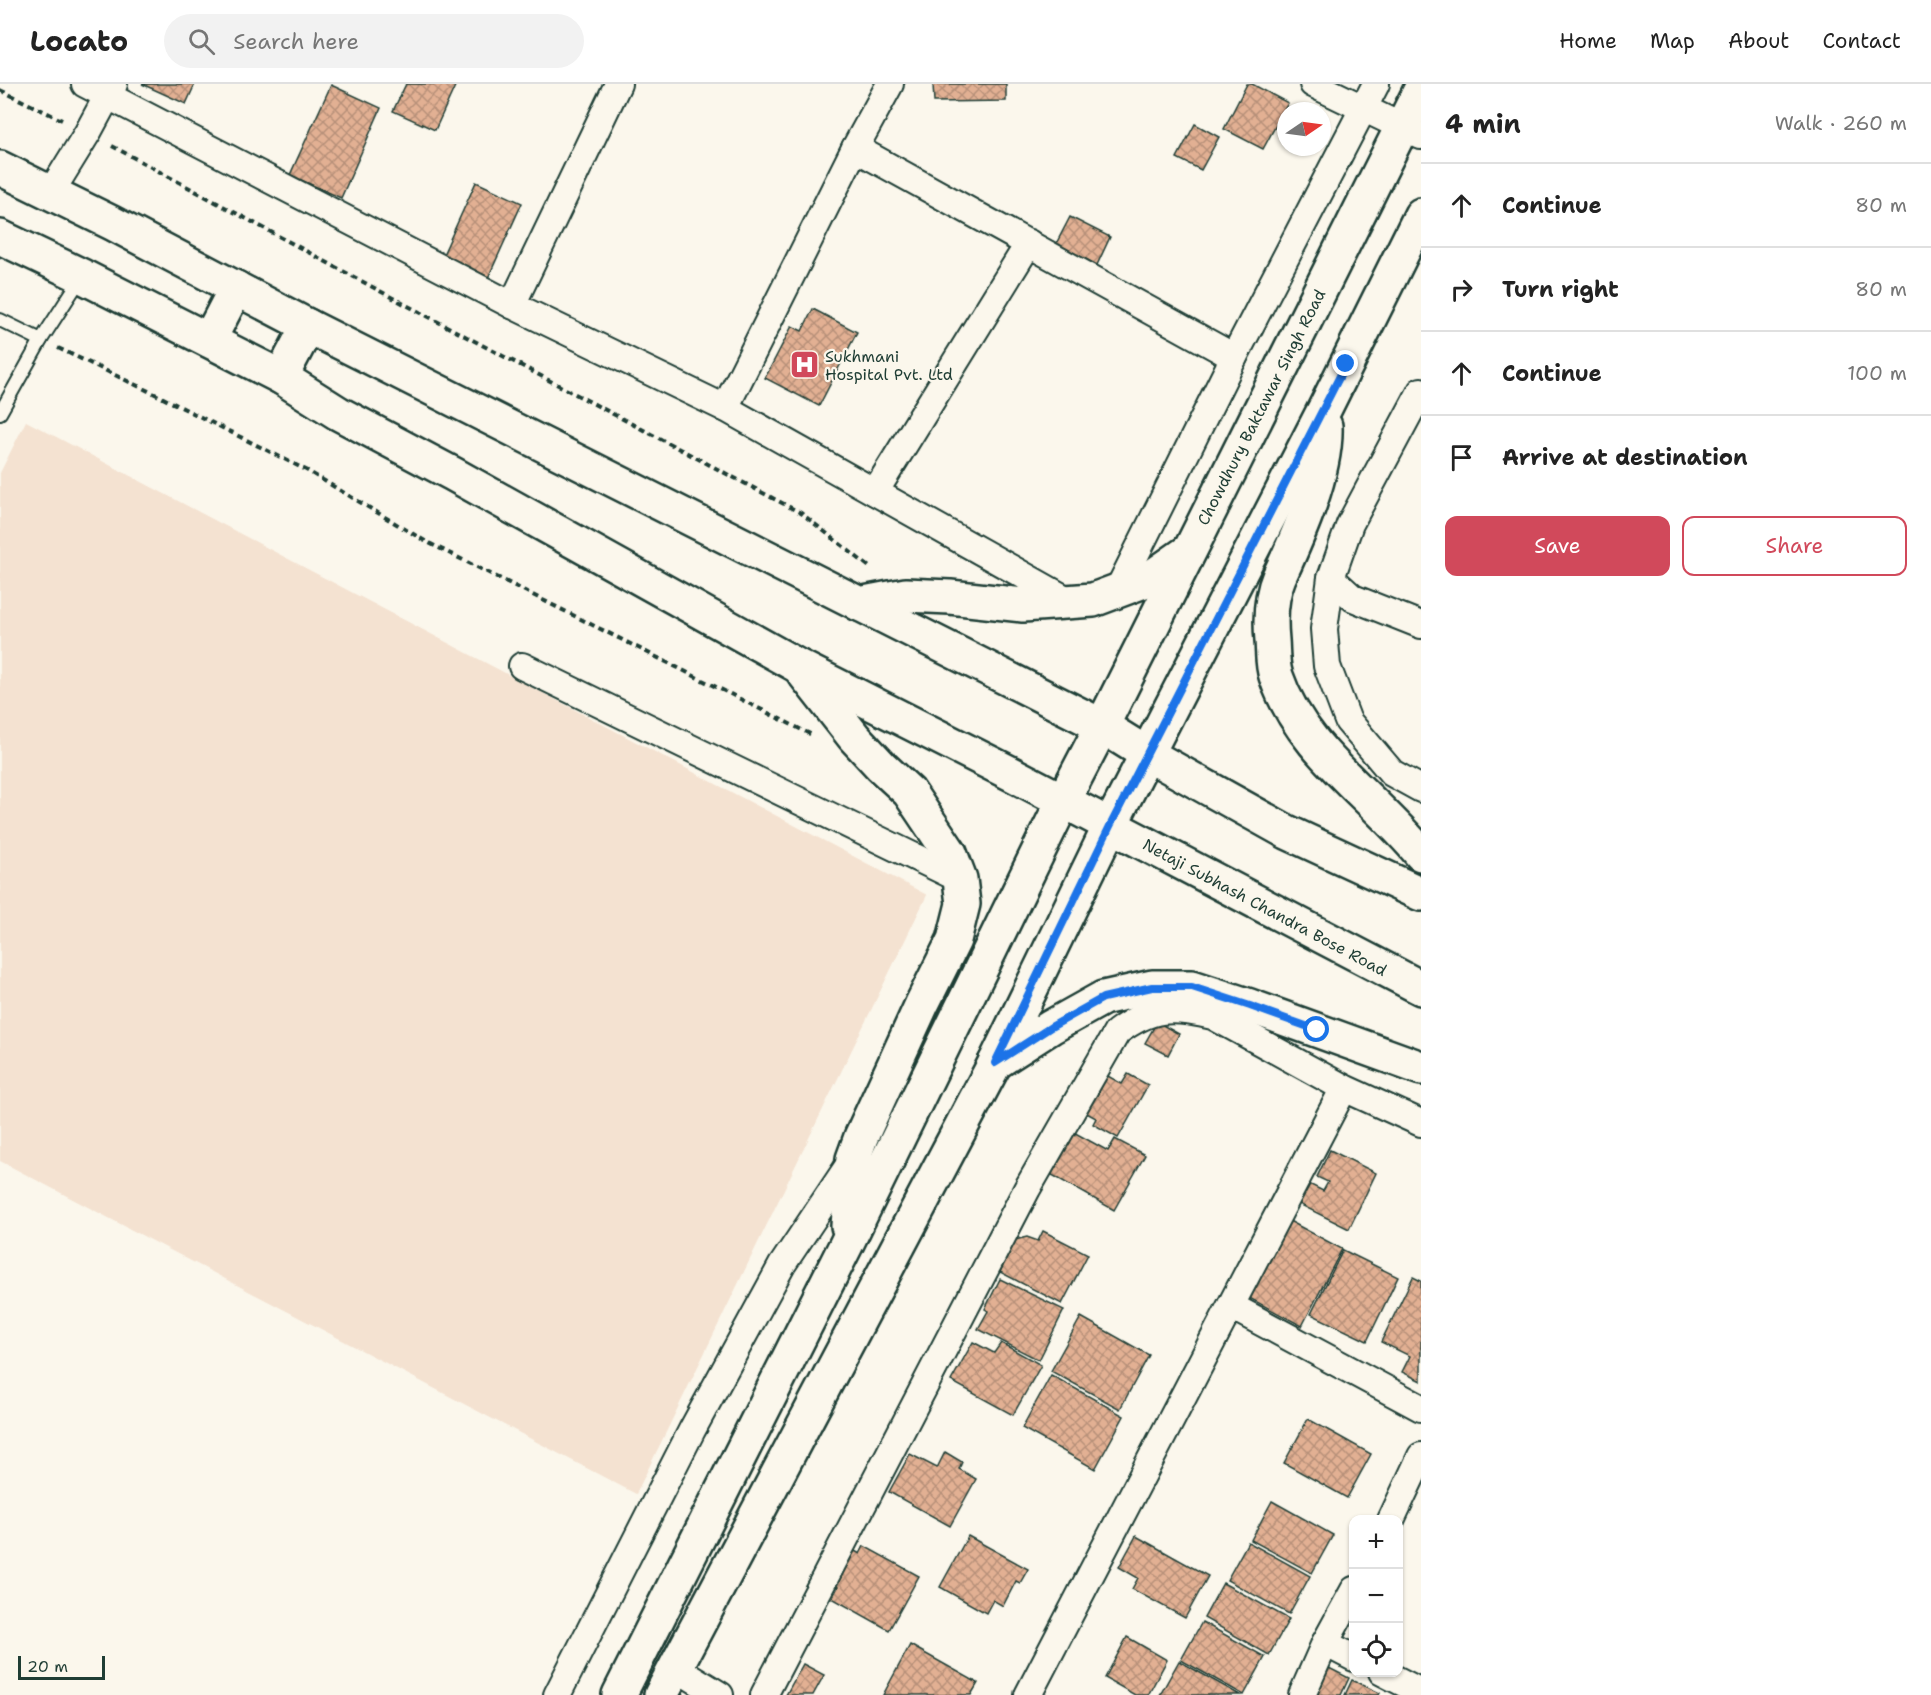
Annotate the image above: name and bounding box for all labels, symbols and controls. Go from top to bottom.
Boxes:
search box [164,14,584,68]
text: Locato [30,22,128,60]
icon: search [185,25,218,58]
text: Search here [233,27,359,56]
text: Home [1559,27,1617,55]
text: Map [1650,27,1695,55]
text: About [1728,27,1789,55]
text: Contact [1822,27,1901,55]
north arrow [1277,102,1331,156]
text: 4 min [1445,106,1521,141]
text: Walk · 260 m [1775,110,1907,136]
icon: ahead [1445,189,1478,222]
text: Continue [1502,191,1602,220]
text: 80 m [1855,192,1907,218]
icon: right [1445,273,1478,306]
text: Turn right [1502,275,1619,304]
text: 80 m [1855,276,1907,302]
street label: Chowdhury Baktawar Singh Road [1193,286,1330,529]
place label: Sukhmani Hospital Pvt. Ltd [825,346,953,385]
hospital icon: Sukhmani Hospital Pvt. Ltd [788,349,820,381]
route end [1332,350,1358,376]
icon: ahead [1445,357,1478,390]
text: Continue [1502,359,1602,388]
text: 100 m [1847,360,1907,386]
icon: arrive [1445,441,1478,474]
text: Arrive at destination [1502,443,1748,472]
button: Save [1445,516,1670,576]
button: Share [1682,516,1907,576]
street label: Netaji Subhash Chandra Bose Road [1139,834,1390,981]
route start [1303,1016,1329,1042]
map controls [1349,1515,1403,1677]
button: + [1349,1515,1403,1569]
button: − [1349,1569,1403,1623]
button: locate [1349,1623,1403,1677]
scale bar [18,1653,105,1680]
text: 20 m [27,1656,68,1677]

